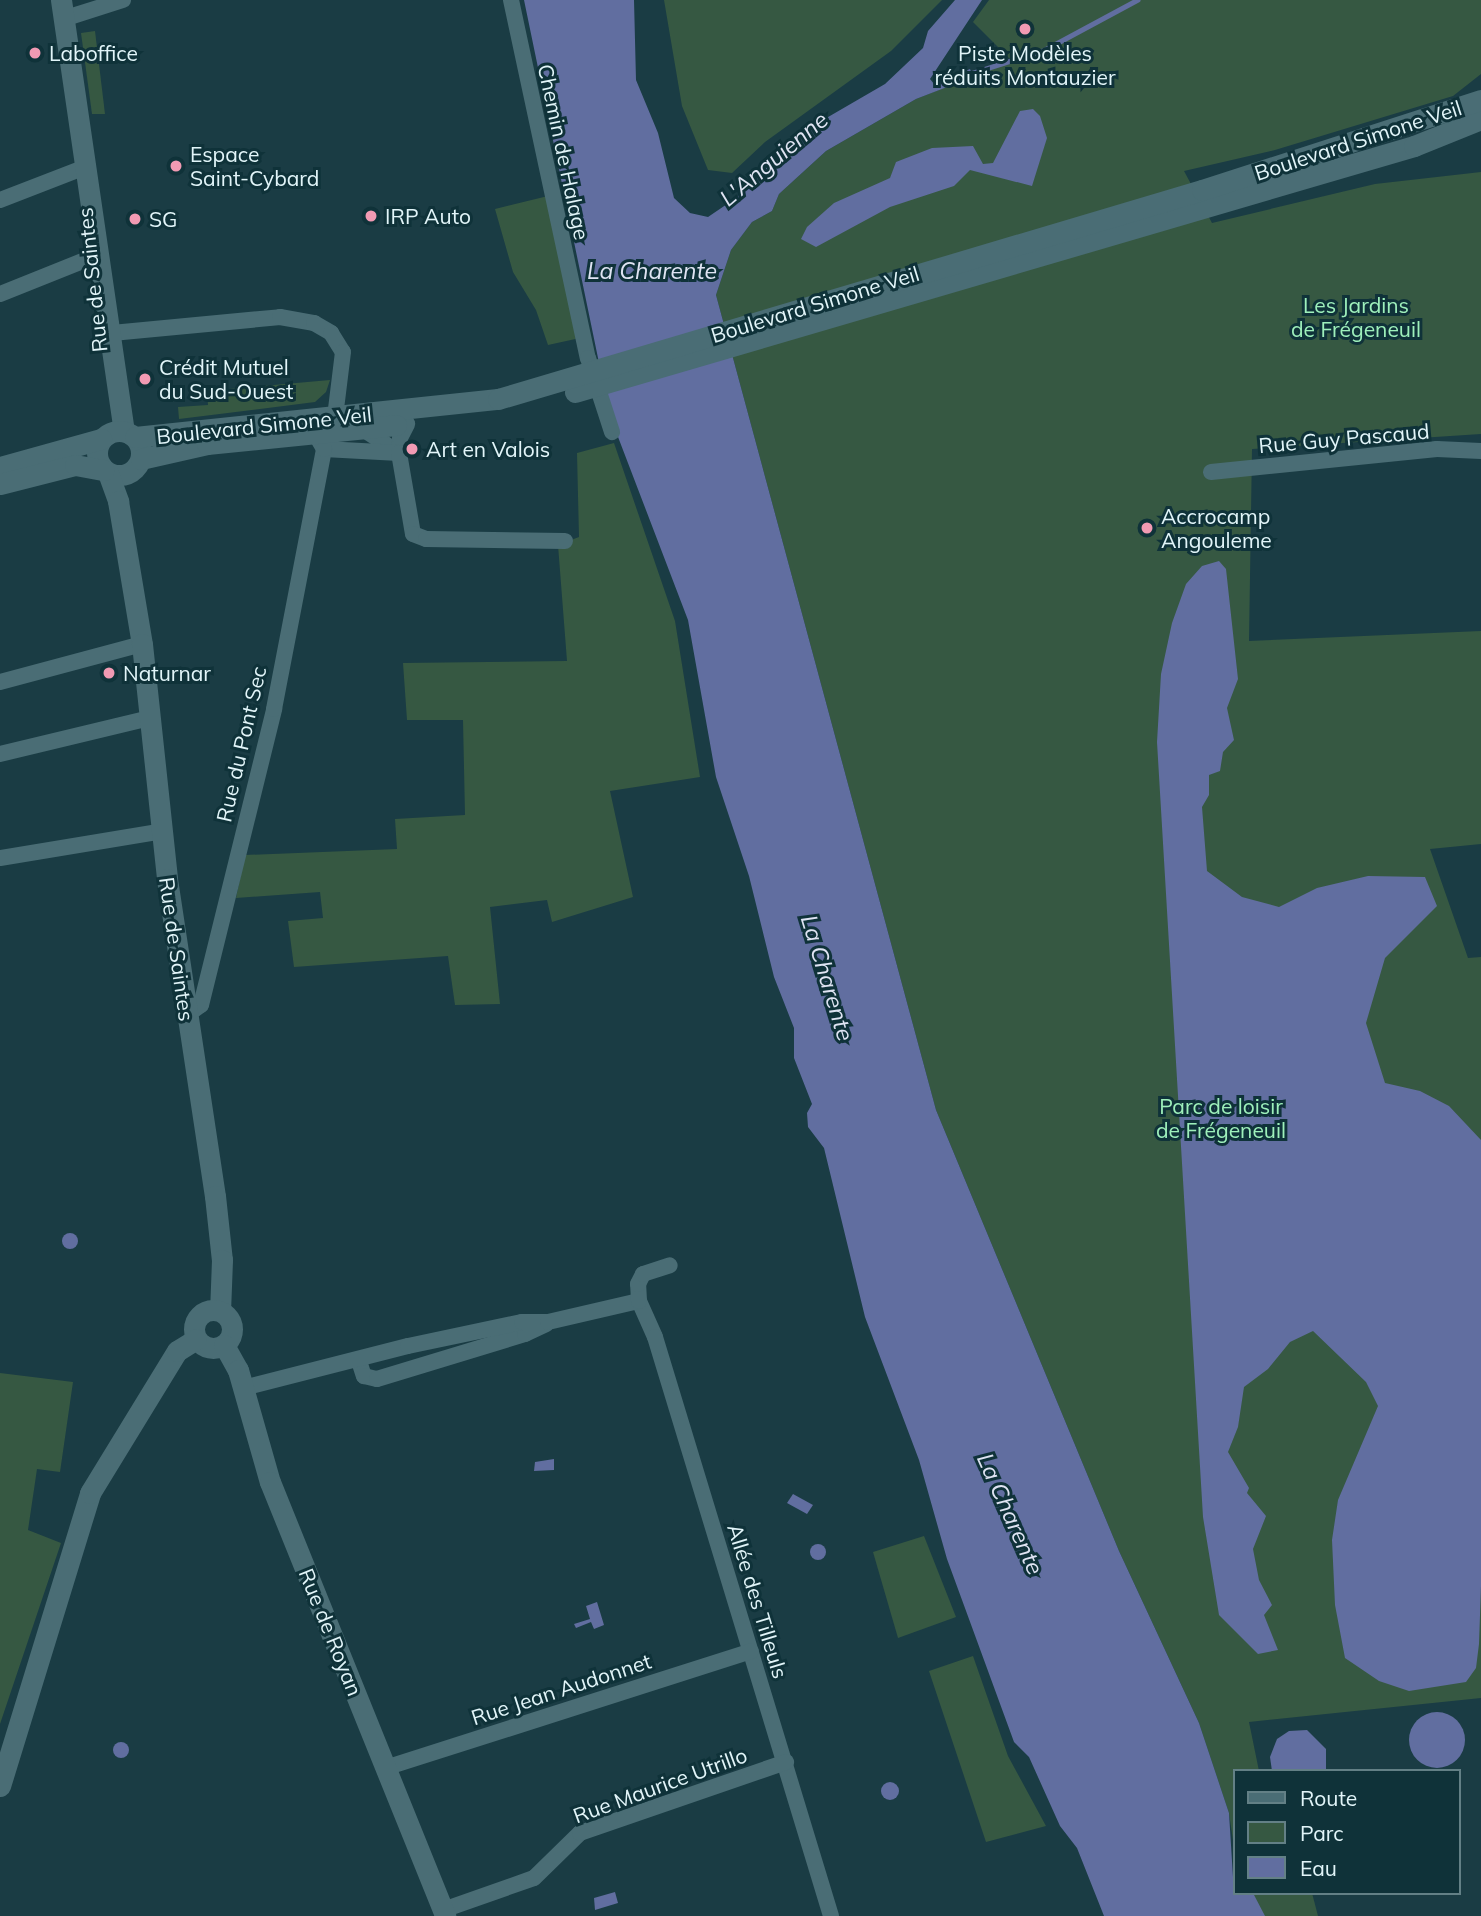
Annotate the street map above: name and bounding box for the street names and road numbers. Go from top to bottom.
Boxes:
street label: Chemin de Halage [533,62,595,242]
street label: Boulevard Simone Veil [1251,95,1465,185]
street label: Rue de Saintes [72,207,112,353]
street label: Boulevard Simone Veil [708,260,922,348]
street label: Boulevard Simone Veil [155,401,373,449]
street label: Rue Guy Pascaud [1257,418,1431,458]
street label: Rue du Pont Sec [211,664,271,824]
street label: Rue de Saintes [154,875,200,1023]
street label: Allée des Tilleuls [723,1521,793,1681]
street label: Rue de Royan [294,1565,368,1699]
street label: Rue Jean Audonnet [468,1648,654,1730]
street label: Rue Maurice Utrillo [570,1742,750,1828]

